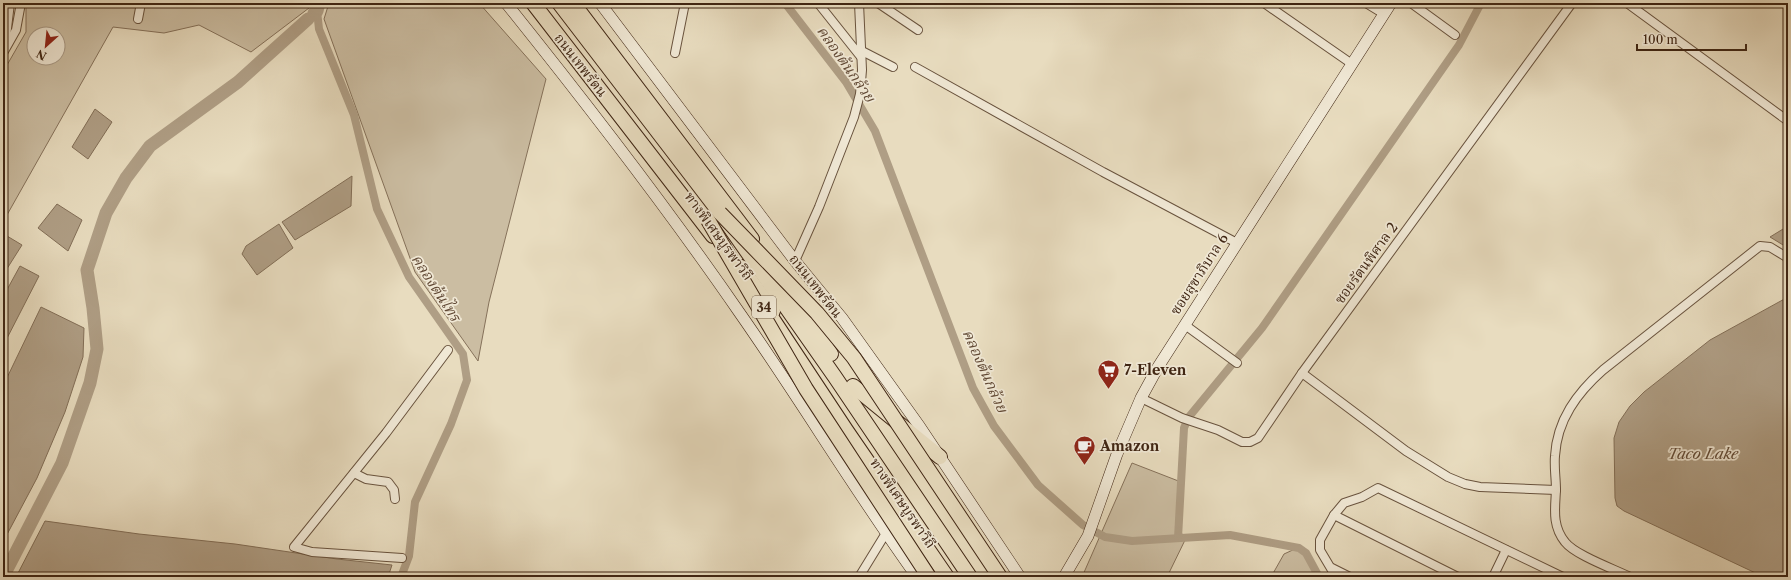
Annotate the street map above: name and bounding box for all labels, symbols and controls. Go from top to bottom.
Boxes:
water label: คลองต้นกล้วย [813,22,880,107]
north arrow [26,26,66,66]
scale bar [1637,26,1746,52]
street label: ถนนเทพรัตน [550,29,612,101]
text: 100 m [1643,32,1678,47]
text: N [34,46,49,63]
street label: ทางพิเศษบูรพาวิถี [681,188,757,284]
street label: ซอยรัตนพิศาล 2 [1330,219,1402,307]
street label: ซอยสุขาภิบาล 6 [1166,230,1232,318]
water label: คลองต้นไทร [408,250,467,326]
street label: ถนนเทพรัตน [785,250,847,322]
road number: 34 [752,296,776,318]
water label: คลองต้นกล้วย [959,326,1013,416]
supermarket icon: 7-Eleven [1095,357,1121,390]
place label: 7-Eleven [1124,361,1187,379]
cafe icon: Amazon [1072,433,1098,466]
place label: Amazon [1099,437,1160,455]
water label: Taco Lake [1668,444,1739,463]
street label: ทางพิเศษบูรพาวิถี [866,454,940,552]

